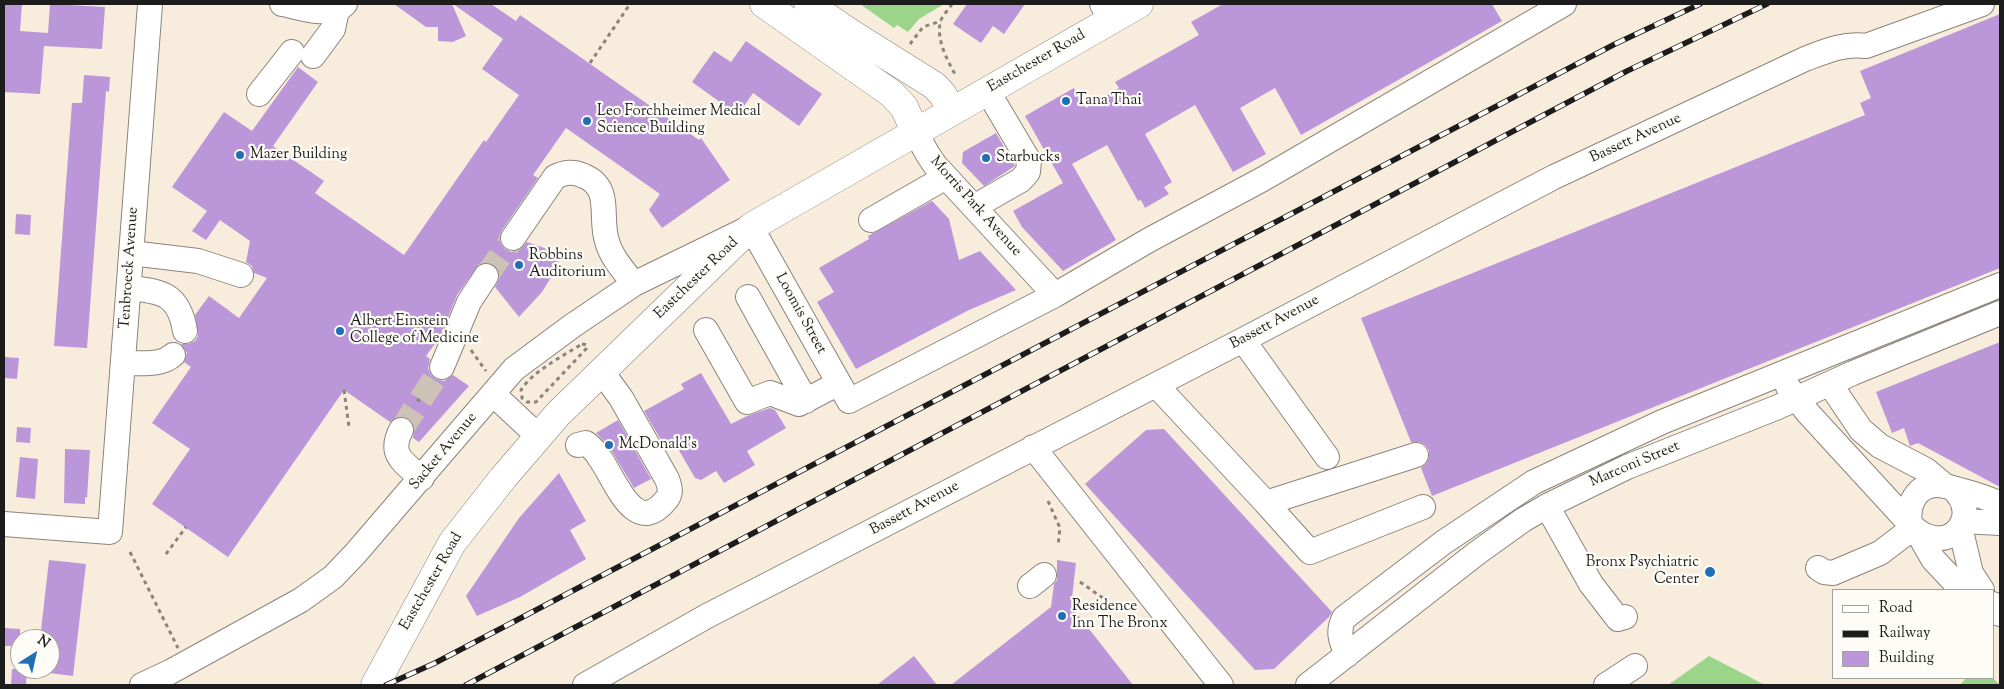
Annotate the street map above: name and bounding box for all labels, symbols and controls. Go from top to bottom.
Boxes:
street label: Eastchester Road [985,27,1089,97]
place label: Tana Thai [1076,92,1142,110]
marker: Tana Thai [1060,95,1072,107]
place label: Leo Forchheimer Medical Science Building [597,103,761,138]
street label: Bassett Avenue [1587,110,1685,168]
marker: Leo Forchheimer Medical Science Building [581,115,593,127]
place label: Mazer Building [250,146,347,164]
marker: Mazer Building [234,149,246,161]
place label: Starbucks [996,149,1060,167]
marker: Starbucks [980,152,992,164]
street label: Morris Park Avenue [925,153,1025,261]
street label: Tenbroeck Avenue [117,206,143,330]
street label: Eastchester Road [651,234,743,324]
place label: Robbins Auditorium [529,247,606,282]
marker: Robbins Auditorium [513,259,525,271]
street label: Loomis Street [770,270,830,358]
street label: Bassett Avenue [1227,292,1323,354]
place label: Albert Einstein College of Medicine [350,313,479,348]
marker: Albert Einstein College of Medicine [334,325,346,337]
street label: Sacket Avenue [406,410,482,494]
place label: McDonald's [619,436,697,454]
street label: Marconi Street [1587,438,1683,492]
marker: McDonald's [603,439,615,451]
street label: Bassett Avenue [867,478,963,540]
street label: Eastchester Road [397,530,467,634]
place label: Bronx Psychiatric Center [1586,554,1699,589]
marker: Bronx Psychiatric Center [1703,565,1717,579]
legend [1832,589,1994,679]
place label: Residence Inn The Bronx [1072,598,1168,633]
text: Road [1879,598,1913,619]
marker: Residence Inn The Bronx [1056,610,1068,622]
text: Railway [1879,623,1930,644]
north arrow [10,629,60,679]
text: N [33,631,53,654]
text: Building [1879,648,1934,669]

